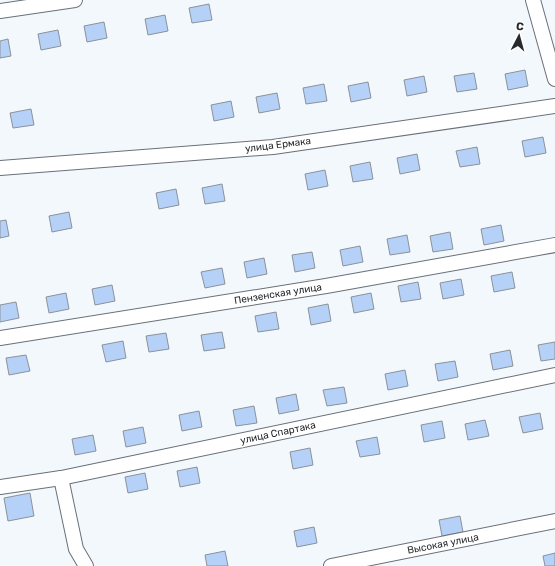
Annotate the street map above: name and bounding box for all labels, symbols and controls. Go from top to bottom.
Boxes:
north arrow [499,16,539,56]
text: С [515,20,525,33]
street label: улица Ермака [244,135,312,155]
street label: Пензенская улица [233,281,323,307]
street label: улица Спартака [239,419,317,447]
street label: Высокая улица [406,531,480,557]

